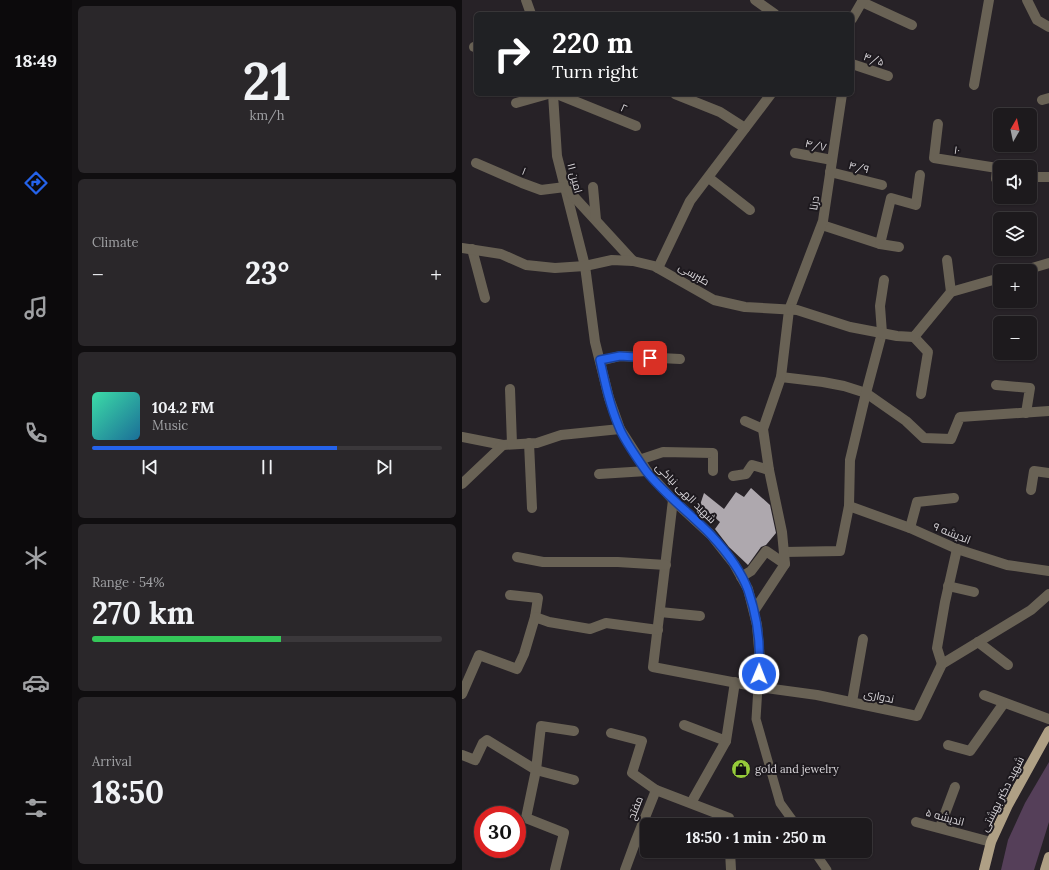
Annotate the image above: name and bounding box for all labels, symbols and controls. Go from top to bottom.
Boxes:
text: 220 m [552,25,633,61]
icon: right [486,28,538,80]
text: 21 [243,48,291,114]
text: 18:49 [15,49,57,72]
street label: ۴/۵ [862,49,886,70]
text: Turn right [552,60,638,83]
street label: ۲ [619,100,630,116]
text: km/h [249,107,285,124]
north arrow [993,108,1037,152]
map controls [993,108,1037,360]
street label: ۴/۷ [804,136,828,155]
street label: ۱۰ [953,143,961,157]
street label: ۴/۹ [847,158,871,177]
button: sound [993,160,1037,204]
street label: امین ۱۱ [564,161,586,195]
street label: ۱ [520,164,528,178]
icon: directions [22,169,50,197]
street label: درنا [806,195,822,211]
button: layers [993,212,1037,256]
text: Climate [92,234,139,251]
text: 23° [245,254,289,292]
text: − [92,260,104,288]
text: + [430,260,442,288]
street label: طبرسی [676,260,712,288]
button: + [993,264,1037,308]
icon: music [22,294,50,322]
button: − [993,316,1037,360]
pin [633,341,667,375]
icon: arrive [639,347,661,369]
text: 104.2 FM [152,398,214,417]
text: Music [152,417,188,434]
icon: phone [22,419,50,447]
icon: previous [139,456,161,478]
icon: pause [256,456,278,478]
icon: next [373,456,395,478]
street label: شهید الهی نیاکی [653,460,719,526]
street label: اندیشه ۹ [931,519,973,547]
icon: climate [22,544,50,572]
text: Range · 54% [92,574,164,591]
text: 270 km [92,594,194,632]
position arrow [738,653,780,695]
icon: car [22,669,50,697]
street label: ندواری [863,686,895,706]
text: Arrival [92,753,132,770]
street label: شهید دکتر بهشتی [977,754,1027,834]
shop icon: gold and jewelry [730,758,752,780]
place label: gold and jewelry [755,762,839,776]
text: 18:50 [92,773,164,811]
icon: filters [22,794,50,822]
street label: مفتح [624,794,647,822]
street label: اندیشه ۵ [924,805,966,829]
speed limit sign: 30 [474,806,526,858]
text: 18:50 · 1 min · 250 m [686,828,826,847]

